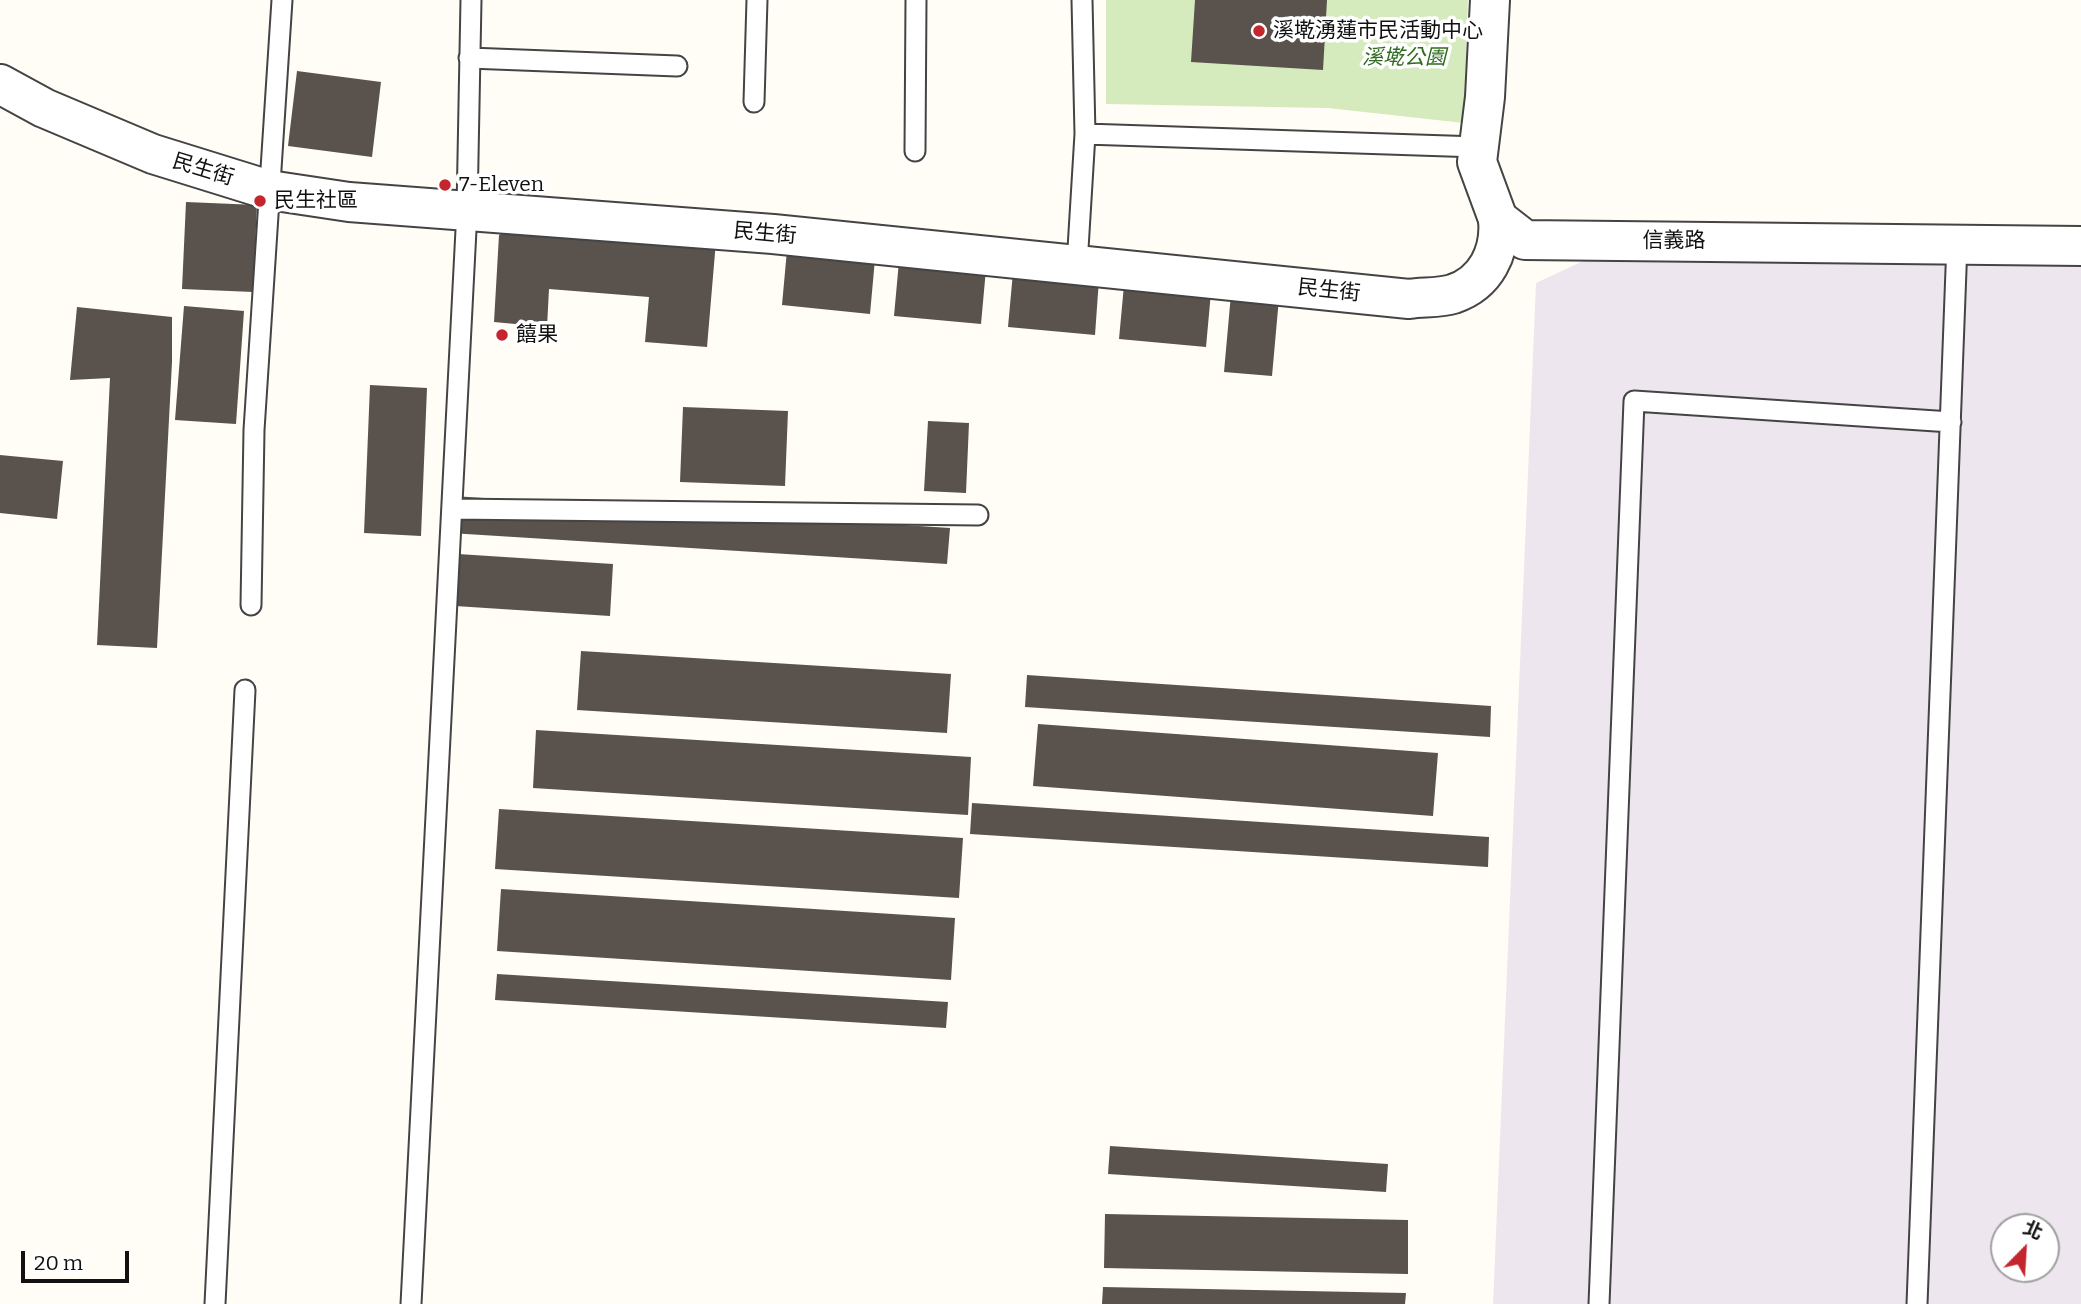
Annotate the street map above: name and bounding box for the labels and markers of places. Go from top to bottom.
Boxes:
place label: 溪墘湧蓮市民活動中心 [1273,18,1483,44]
marker: 溪墘湧蓮市民活動中心 [1251,23,1267,39]
place label: 7-Eleven [459,172,544,198]
marker: 7-Eleven [437,177,453,193]
place label: 民生社區 [274,188,358,214]
marker: 民生社區 [252,193,268,209]
place label: 饎果 [516,322,558,348]
marker: 饎果 [494,327,510,343]

